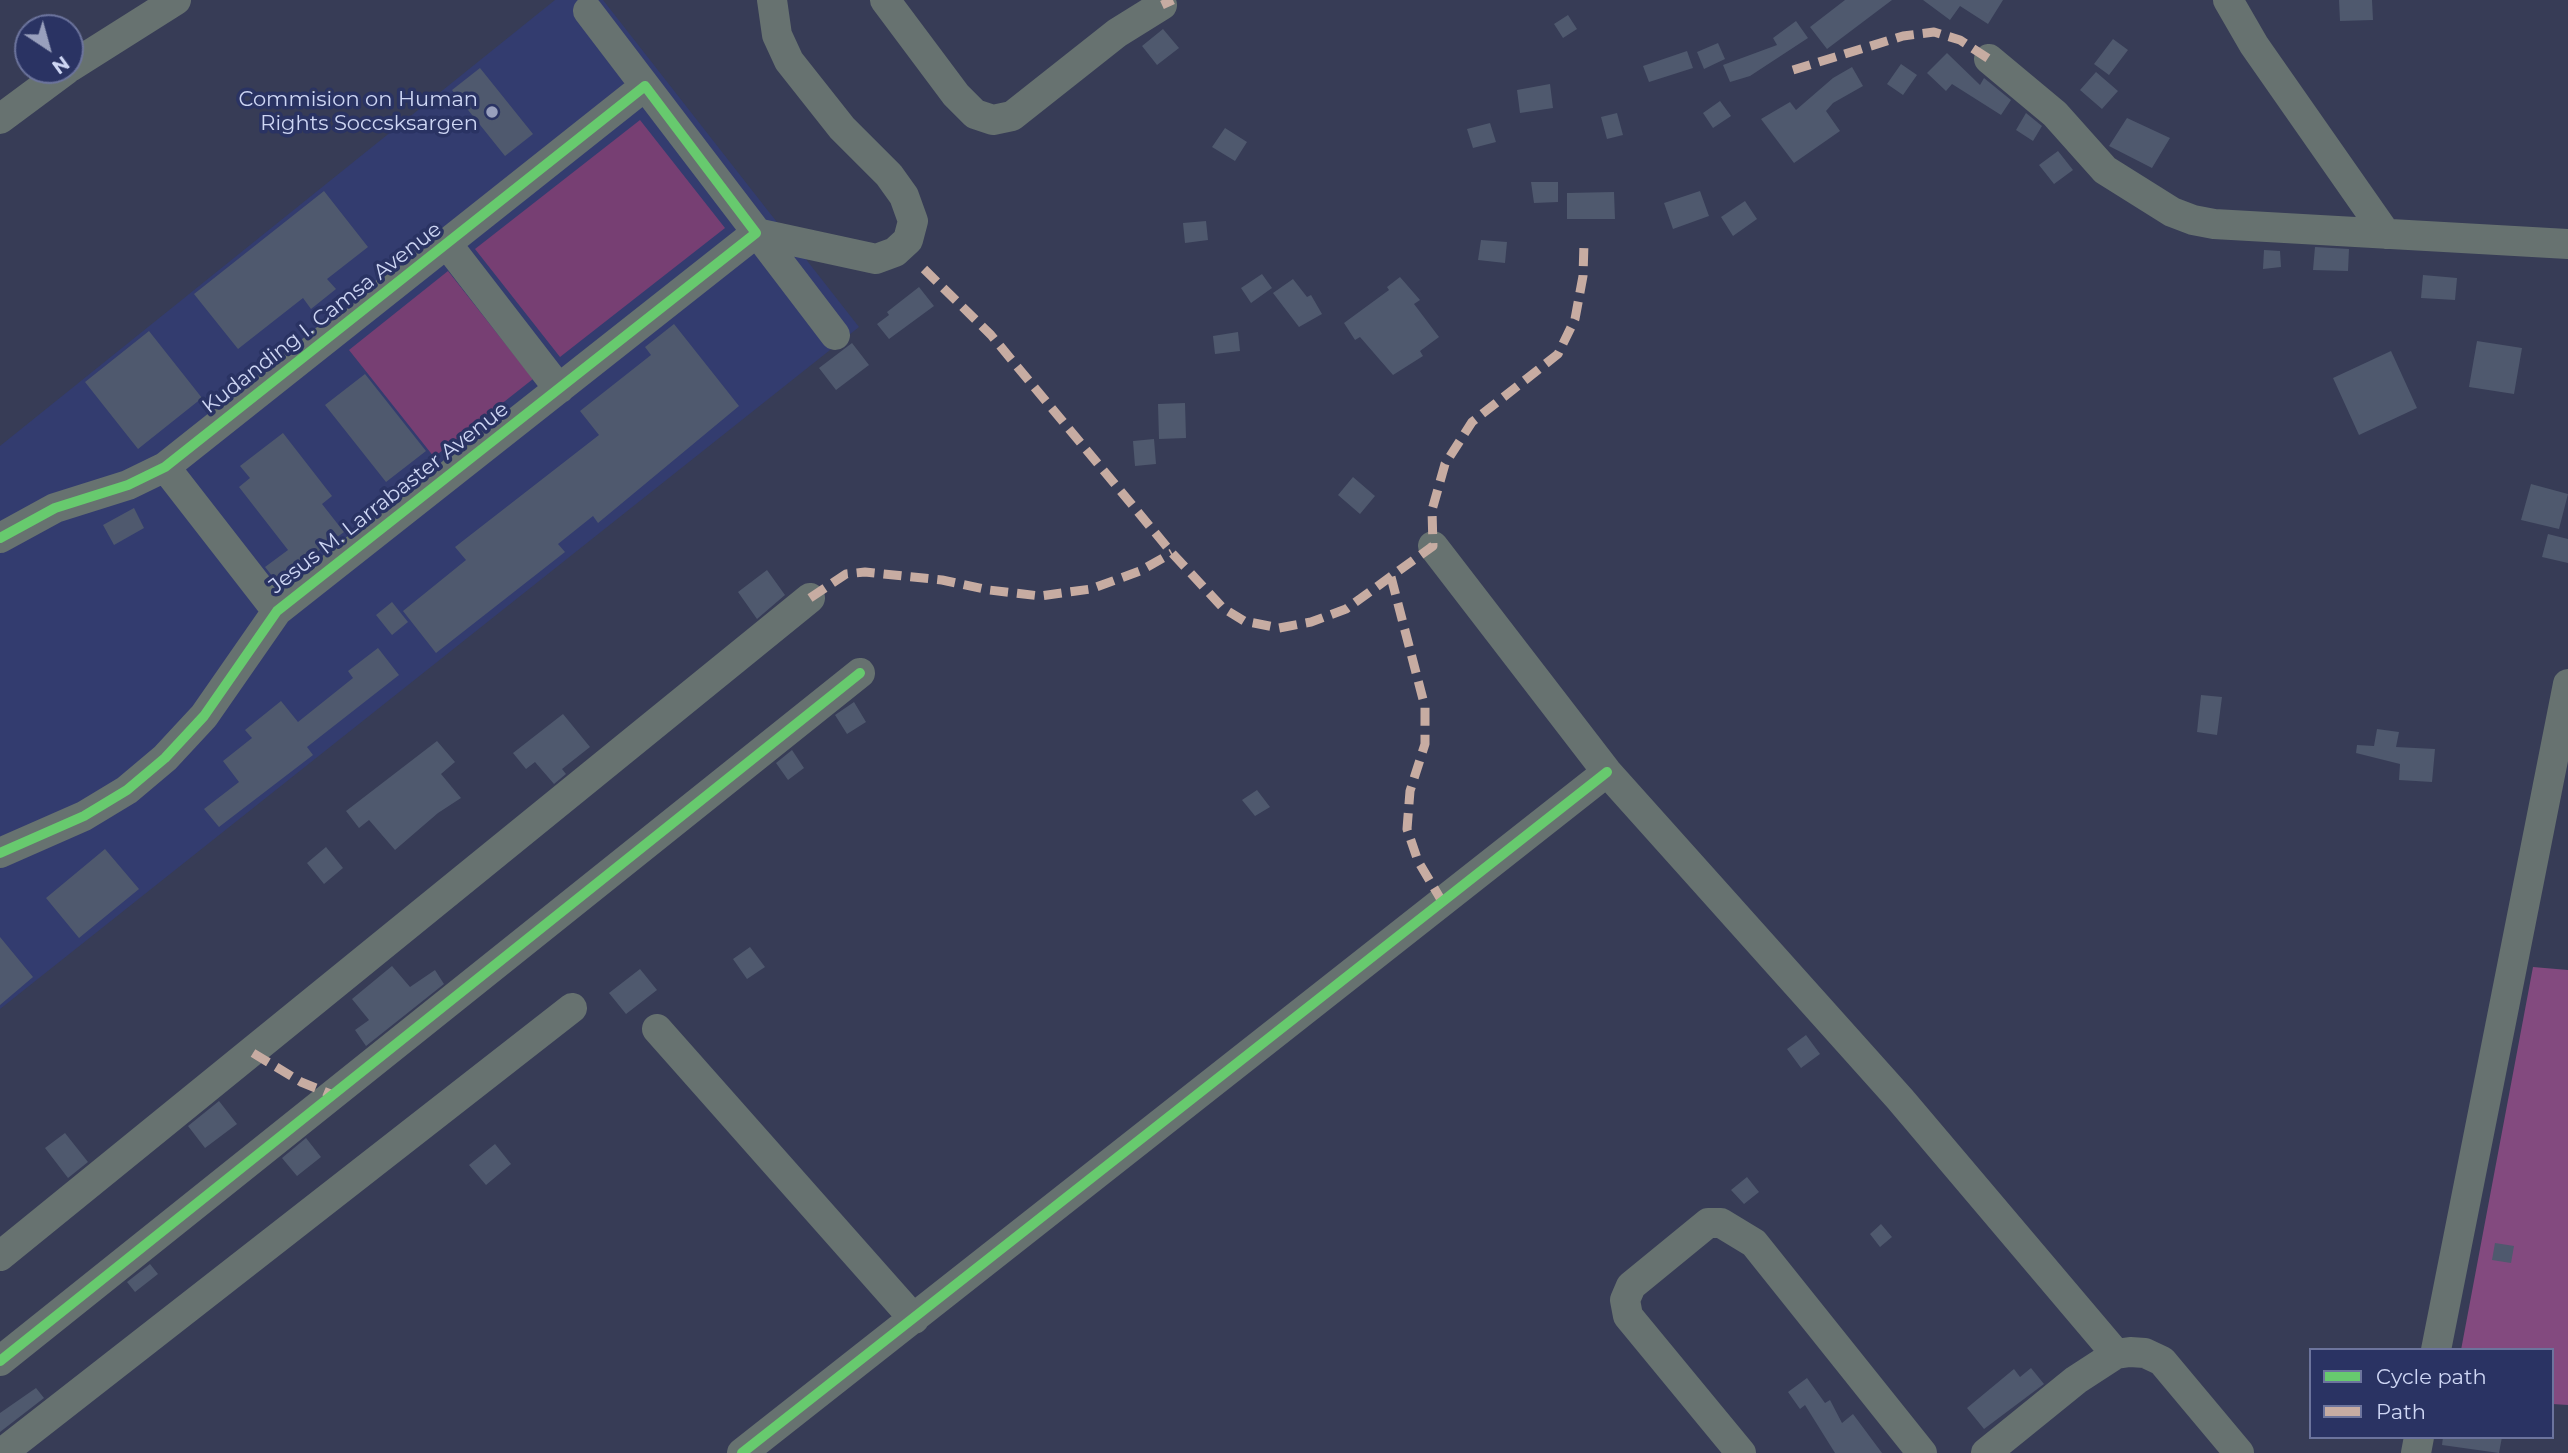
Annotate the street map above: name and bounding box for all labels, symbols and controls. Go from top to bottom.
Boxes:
north arrow [14,14,84,84]
text: N [47,51,73,79]
place label: Commision on Human Rights Soccsksargen [239,87,478,137]
marker: Commision on Human Rights Soccsksargen [484,104,500,120]
street label: Kudanding I. Camsa Avenue [197,217,447,419]
street label: Jesus M. Larrabaster Avenue [264,397,514,599]
legend [2309,1348,2554,1439]
text: Cycle path [2376,1364,2487,1389]
text: Path [2376,1399,2426,1424]

